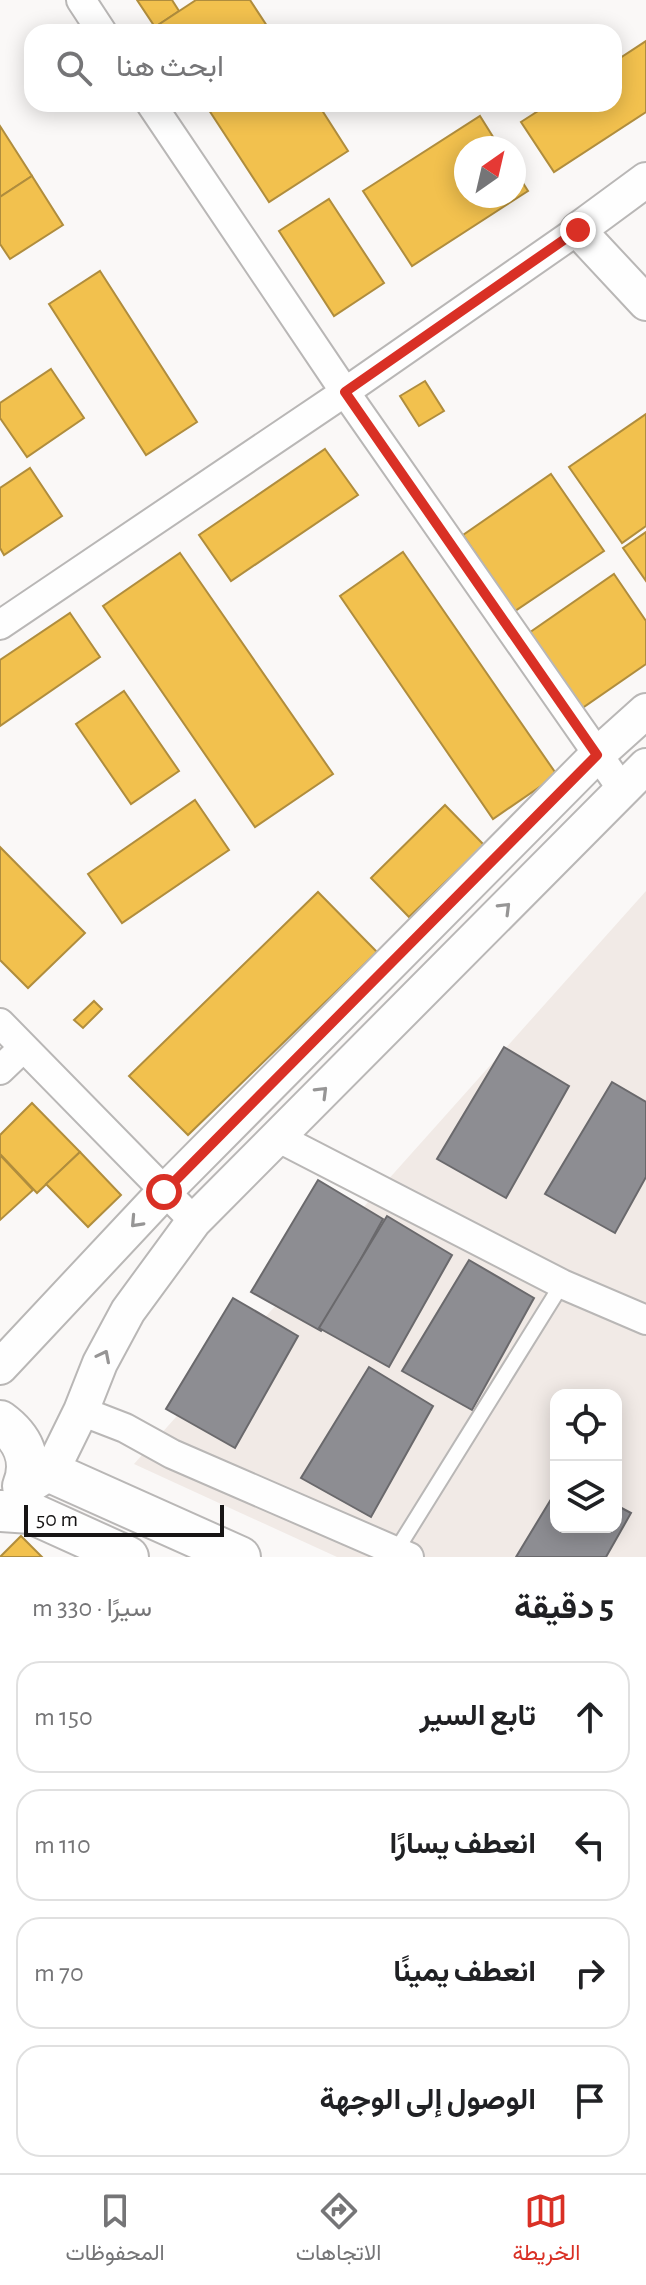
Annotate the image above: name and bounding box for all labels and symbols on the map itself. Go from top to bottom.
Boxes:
north arrow [454,136,526,208]
route end [560,212,596,248]
one-way arrow [495,903,510,917]
one-way arrow [312,1087,327,1101]
route start [146,1174,182,1210]
one-way arrow [131,1212,145,1227]
one-way arrow [94,1350,110,1365]
scale bar [24,1501,224,1537]

